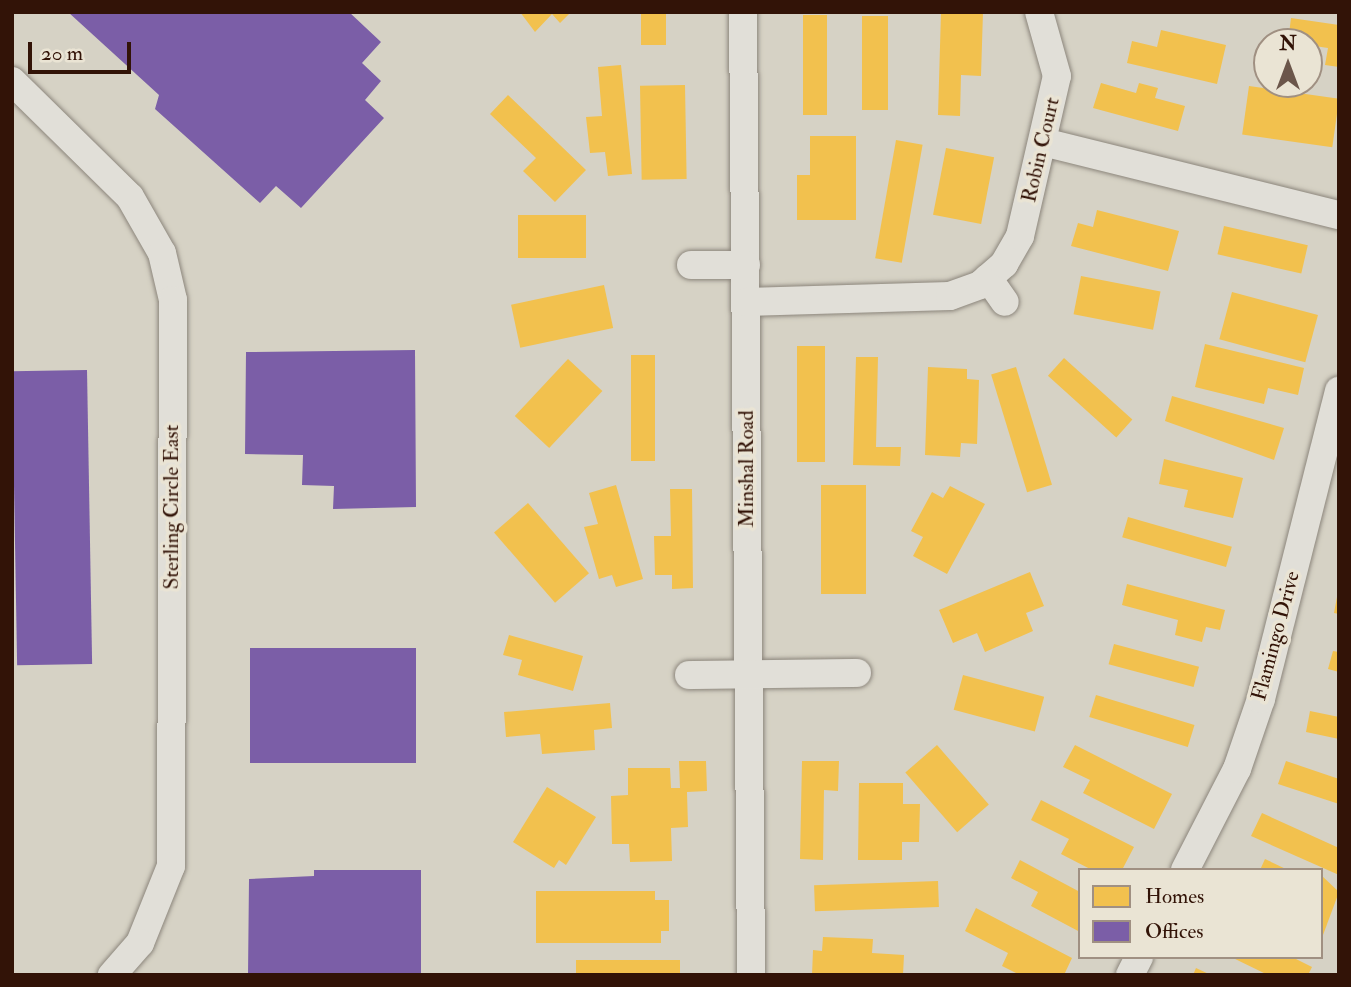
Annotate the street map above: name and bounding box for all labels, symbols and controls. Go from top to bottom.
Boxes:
scale bar [32,28,135,72]
north arrow [1253,28,1323,98]
text: N [1279,32,1297,56]
text: 20 m [41,40,83,67]
street label: Robin Court [1017,95,1065,205]
street label: Minshal Road [734,410,760,528]
street label: Sterling Circle East [159,425,185,589]
street label: Flamingo Drive [1247,569,1305,703]
legend [1078,868,1323,959]
text: Homes [1145,883,1204,910]
text: Offices [1145,918,1203,945]

